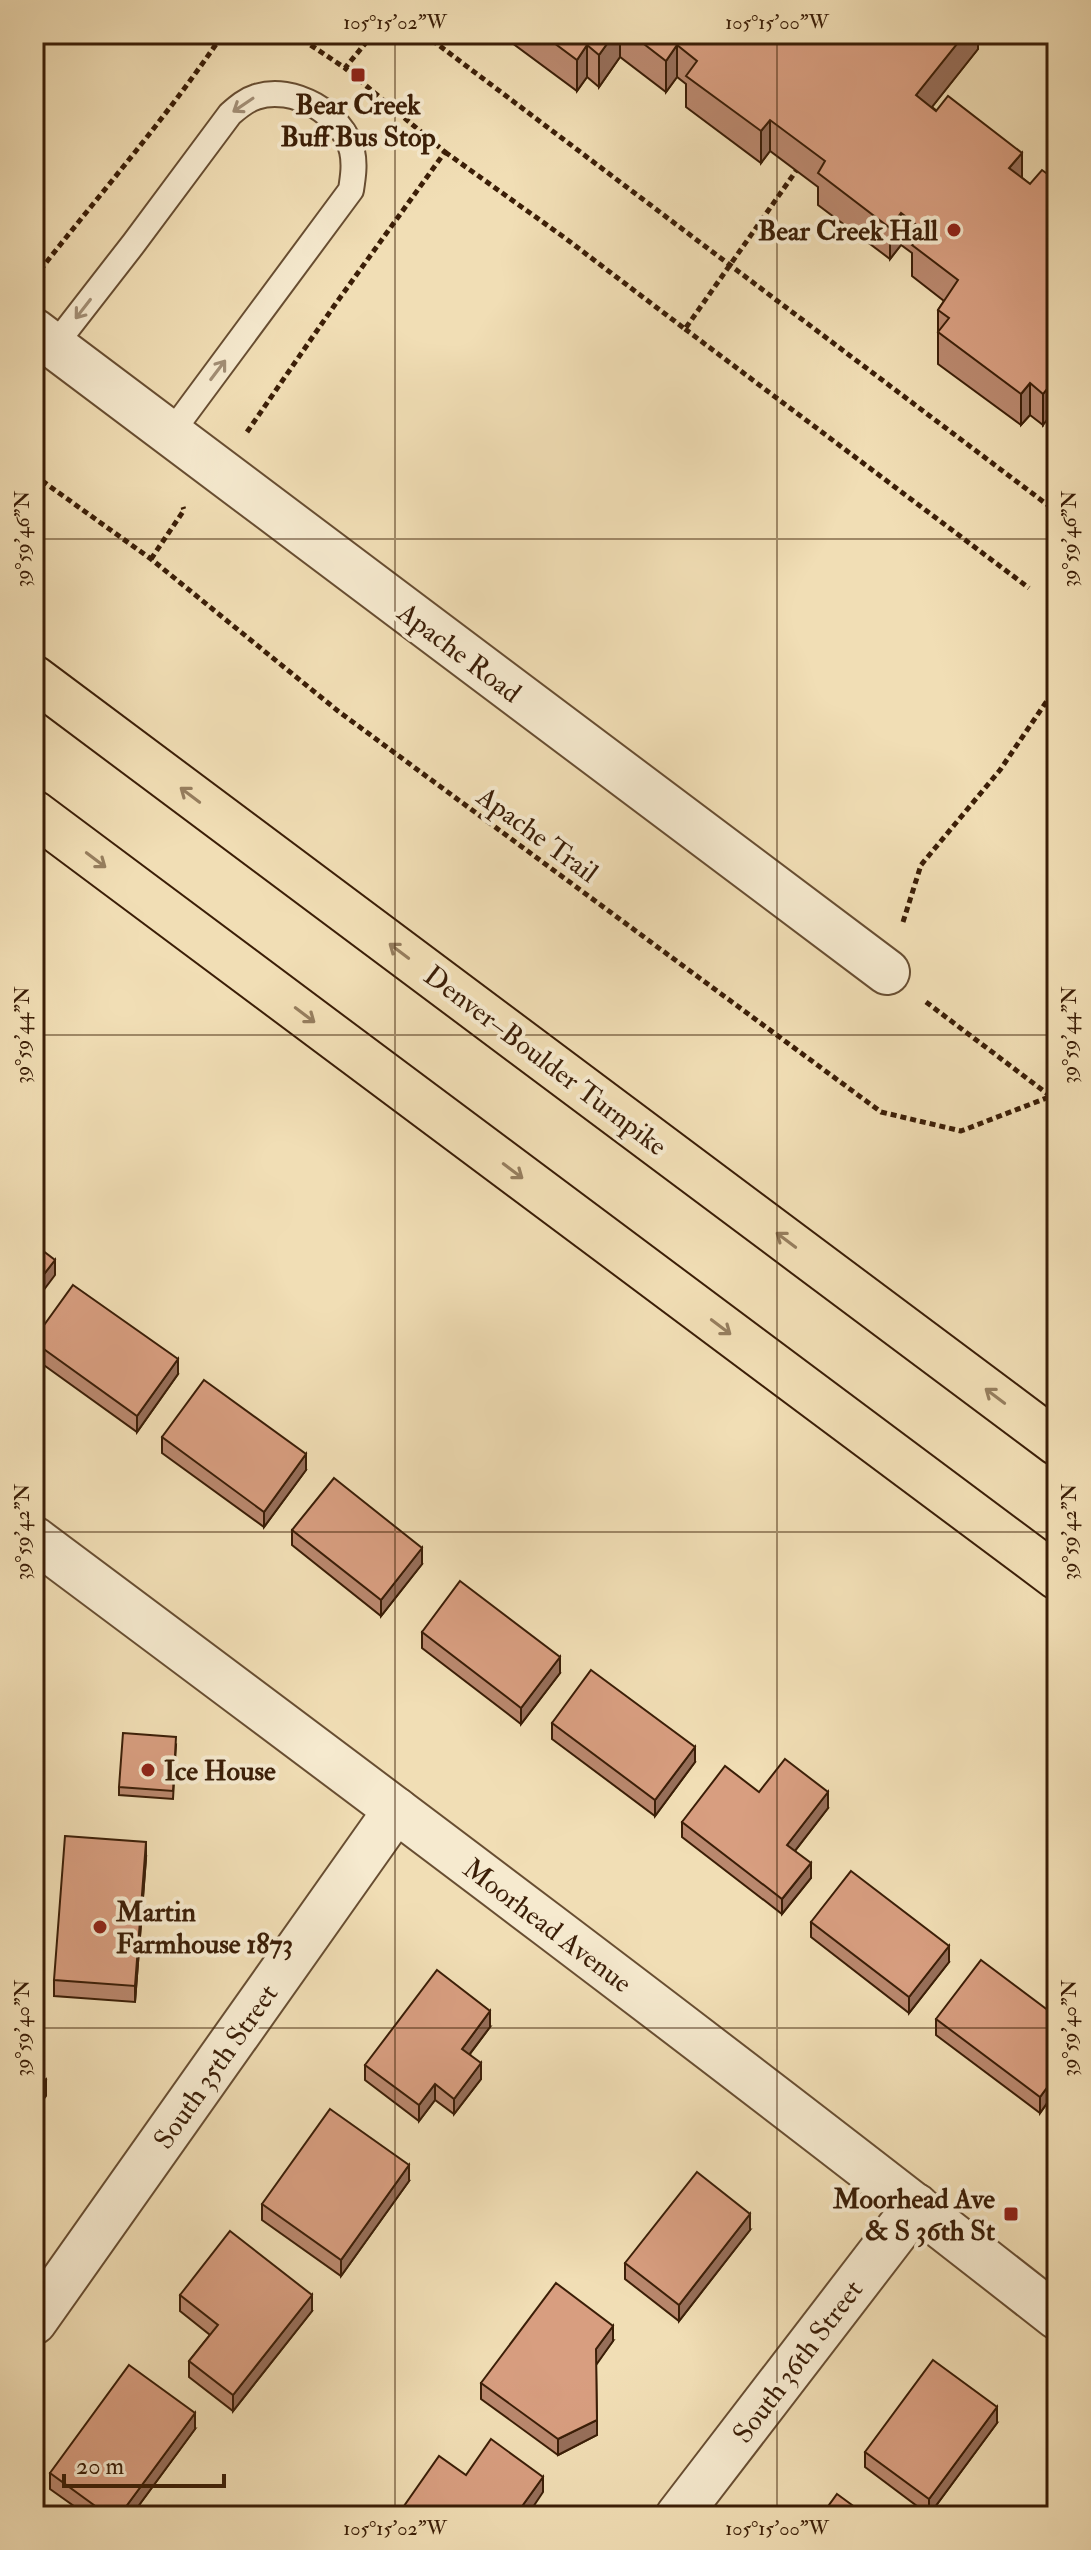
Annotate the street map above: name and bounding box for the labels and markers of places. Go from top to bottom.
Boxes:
marker: Bear Creek Buff Bus Stop [349,66,367,84]
place label: Bear Creek Buff Bus Stop [280,88,436,155]
place label: Bear Creek Hall [758,214,939,249]
marker: Bear Creek Hall [945,221,963,239]
place label: Ice House [164,1754,276,1789]
marker: Ice House [139,1761,157,1779]
place label: Martin Farmhouse 1873 [115,1895,293,1962]
marker: Martin Farmhouse 1873 [91,1918,109,1936]
place label: Moorhead Ave & S 36th St [832,2182,995,2249]
marker: Moorhead Ave & S 36th St [1002,2205,1020,2223]

